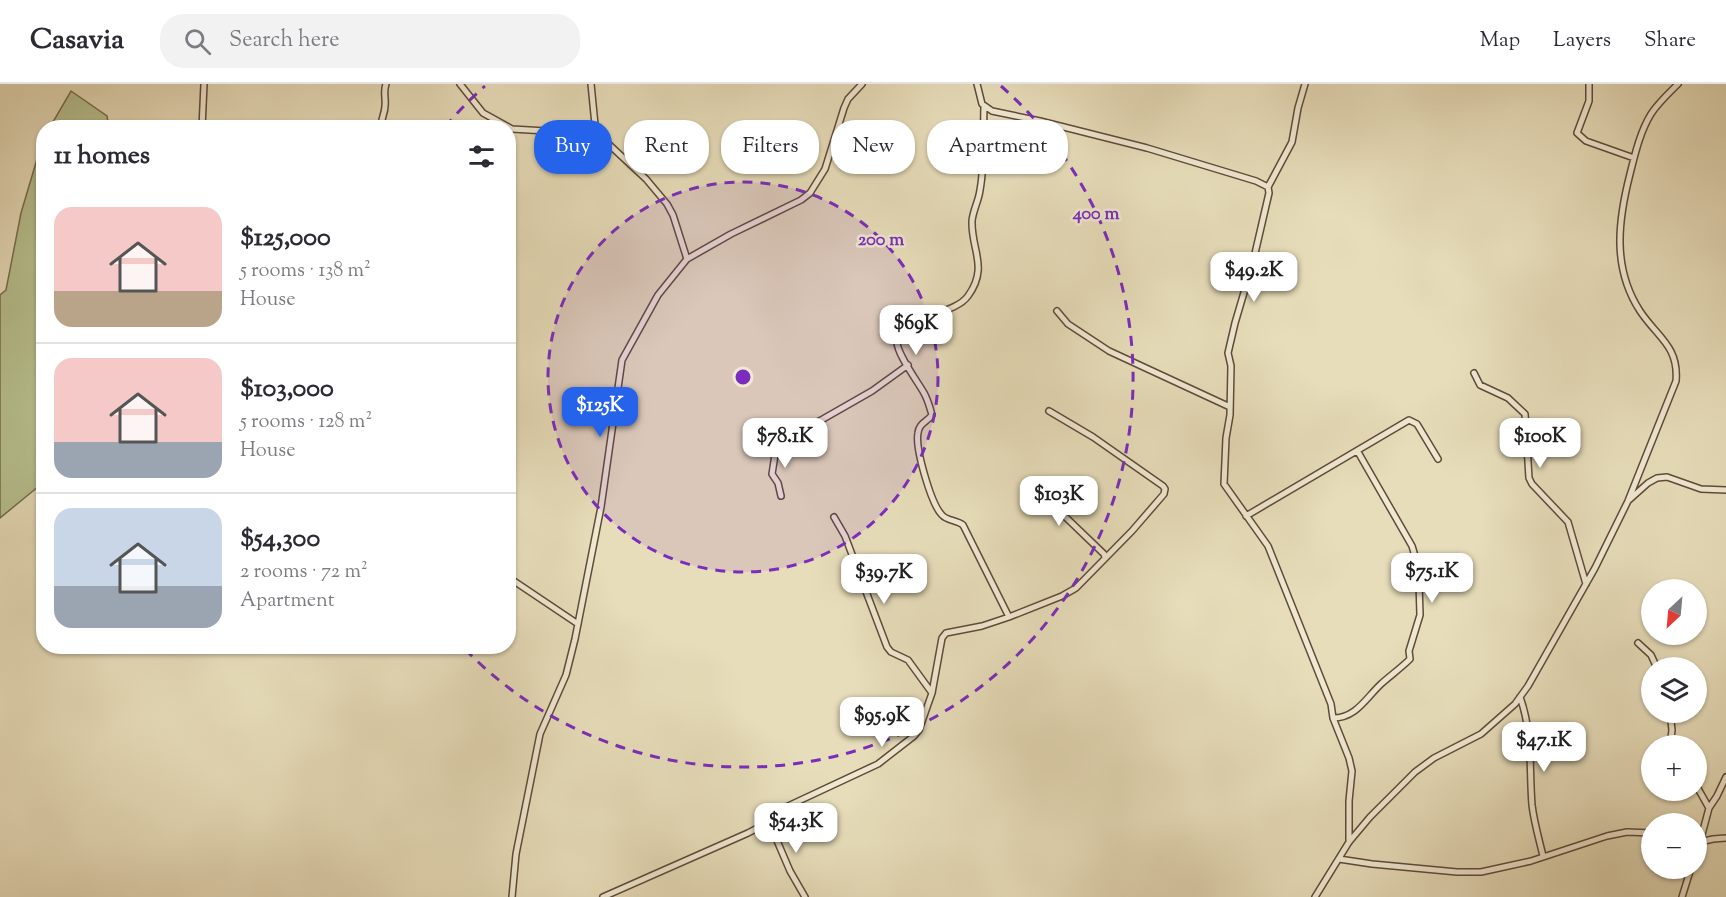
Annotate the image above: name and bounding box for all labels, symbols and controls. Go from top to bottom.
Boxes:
search box [160,14,580,68]
text: Casavia [30,21,124,61]
icon: search [181,25,214,58]
text: Search here [229,25,339,57]
text: Map [1480,26,1520,56]
text: Layers [1553,26,1611,56]
text: Share [1644,26,1696,56]
chip: Buy [534,120,612,174]
chip: Rent [624,120,709,174]
chip: Filters [721,120,819,174]
chip: New [831,120,915,174]
chip: Apartment [927,120,1068,174]
text: 11 homes [54,138,150,175]
icon: filters [465,140,498,173]
text: 400 m [1072,202,1119,228]
text: $125,000 [240,220,331,257]
text: 200 m [858,228,904,254]
icon: home [102,231,174,303]
pin: $49.2K [1205,252,1303,303]
text: 5 rooms · 138 m² [240,257,371,286]
text: $49.2K [1224,257,1284,286]
text: House [240,286,295,315]
pin: $69K [880,305,952,356]
text: $69K [894,310,938,339]
centre of rings [733,367,753,387]
text: $103,000 [240,371,334,408]
icon: home [102,382,174,454]
pin: $125K [558,387,642,438]
text: $125K [576,392,624,421]
text: 5 rooms · 128 m² [240,408,372,437]
pin: $78.1K [736,418,834,469]
pin: $100K [1498,418,1582,469]
text: $78.1K [757,423,813,452]
text: $100K [1514,423,1566,452]
text: House [240,437,295,466]
pin: $103K [1017,476,1101,527]
text: $103K [1034,481,1084,510]
text: $54,300 [240,521,320,558]
icon: home [102,532,174,604]
pin: $75.1K [1383,553,1481,604]
pin: $39.7K [835,554,933,605]
text: 2 rooms · 72 m² [240,558,368,587]
text: $75.1K [1405,558,1459,587]
text: $39.7K [855,559,913,588]
north arrow [1641,579,1707,645]
map controls [1641,579,1707,879]
text: Apartment [240,587,335,616]
button: layers [1641,657,1707,723]
pin: $95.9K [833,697,931,748]
text: $95.9K [854,702,910,731]
pin: $47.1K [1495,722,1593,773]
text: $47.1K [1516,727,1572,756]
button: + [1641,735,1707,801]
pin: $54.3K [747,803,845,854]
text: $54.3K [768,808,824,837]
button: − [1641,813,1707,879]

